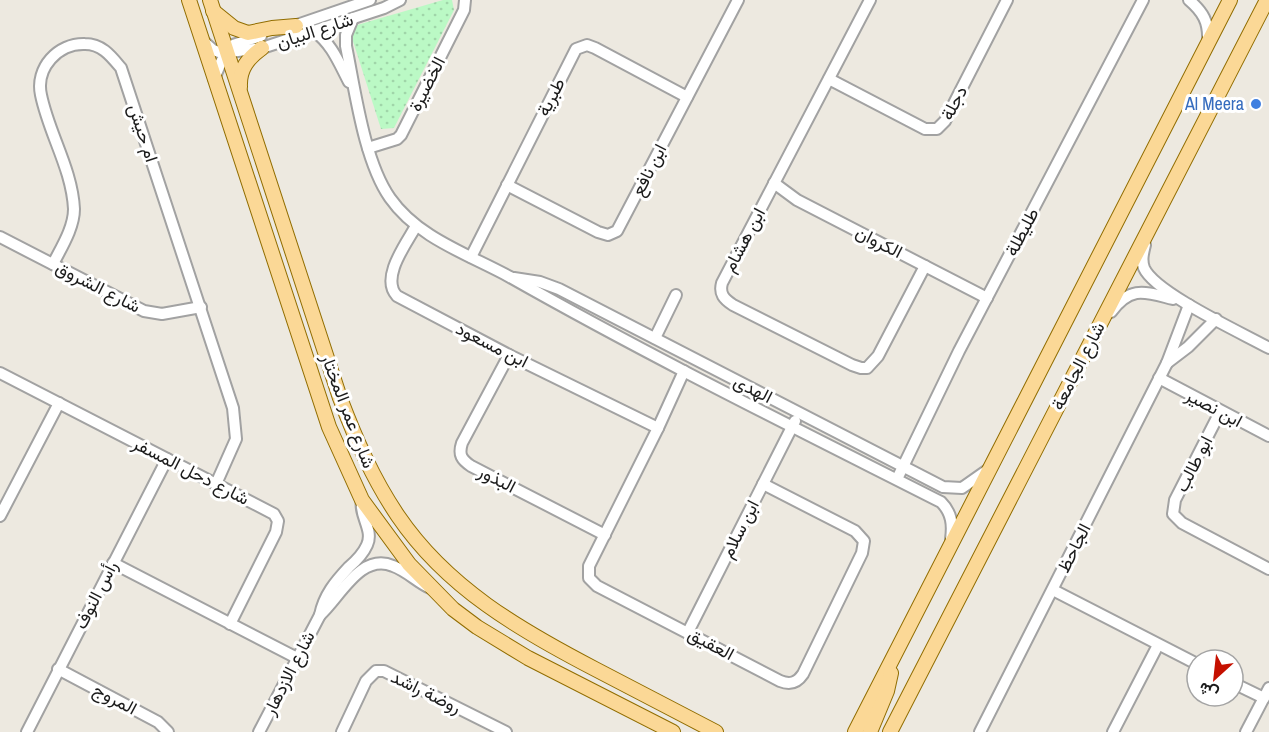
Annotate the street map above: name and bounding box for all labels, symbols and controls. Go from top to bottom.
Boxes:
street label: شارع البيان [273,6,356,55]
street label: الخضيرة [402,52,451,115]
street label: طبرية [530,73,571,120]
street label: دجلة [934,81,973,124]
place label: Al Meera [1184,91,1244,116]
marker: Al Meera [1249,97,1263,111]
street label: ام حيش [122,101,165,165]
street label: ابن نافع [625,139,672,200]
street label: ابن هشام [716,203,771,276]
street label: طليطلة [999,203,1045,260]
street label: الكروان [851,219,907,264]
street label: شارع الشروق [52,255,145,319]
street label: ابن مسعود [452,316,533,373]
street label: شارع الجامعة [1045,317,1110,414]
street label: شارع عمر المختار [315,349,382,472]
street label: الهدى [729,368,777,409]
street label: ابن نصير [1180,382,1247,433]
street label: شارع دحل المسفر [128,430,254,511]
street label: ابو طالب [1169,431,1218,496]
street label: البذور [473,458,520,499]
street label: ابن سلام [714,495,765,562]
street label: الجاحظ [1051,519,1097,577]
street label: رأس النوف [68,556,123,633]
street label: العقيق [684,621,739,666]
street label: شارع الازدهار [256,626,320,720]
north arrow [1185,648,1245,708]
street label: روضة راشد [387,664,466,719]
street label: المروج [89,677,142,720]
text: ش [1195,677,1222,706]

